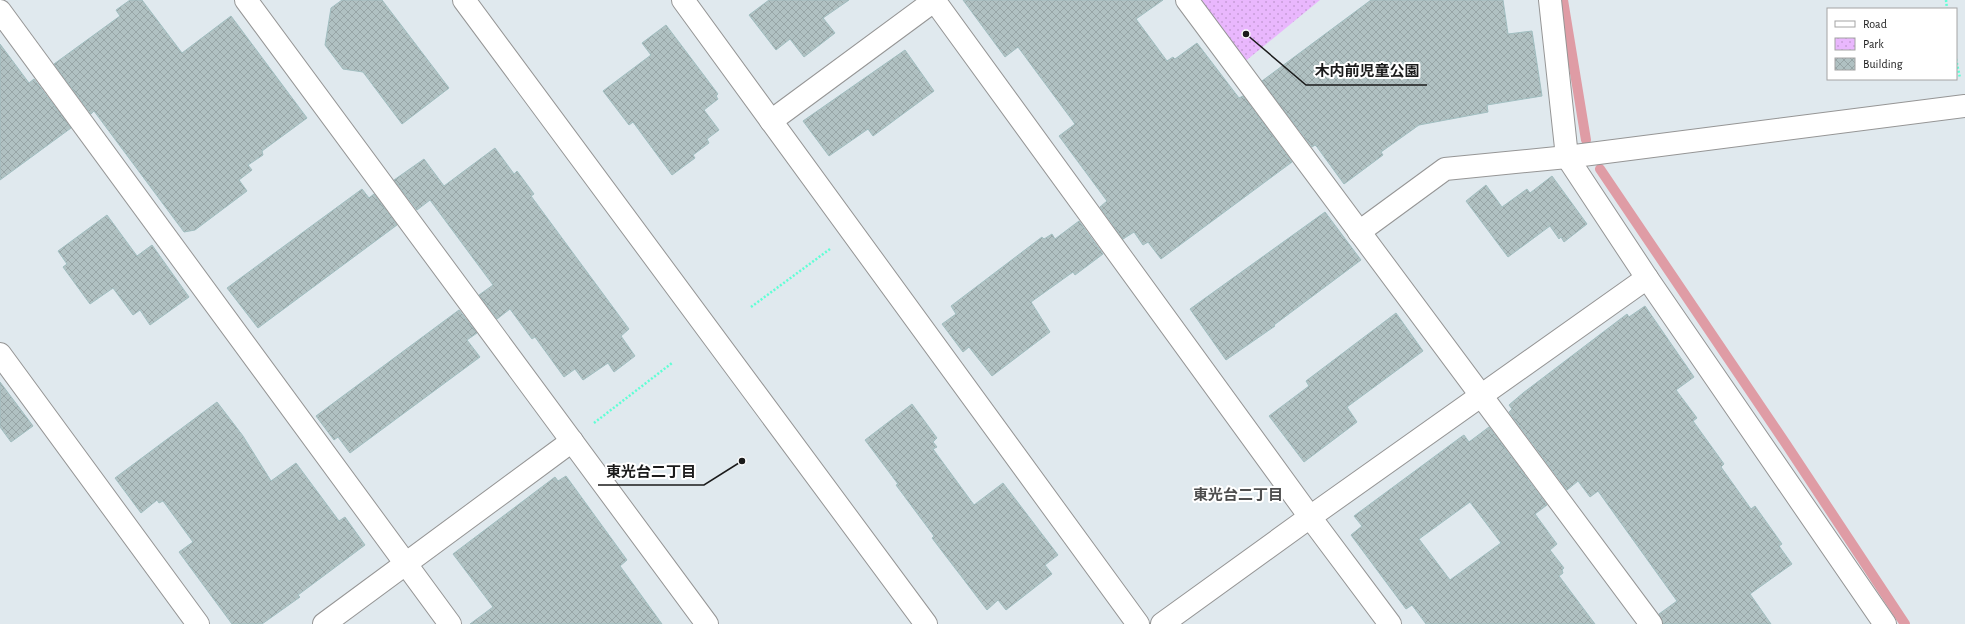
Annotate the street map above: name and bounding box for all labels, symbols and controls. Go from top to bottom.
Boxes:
legend [1827,8,1957,80]
text: Road [1863,18,1887,30]
text: Park [1863,38,1884,50]
callout: 木内前児童公園 [1306,58,1427,85]
text: Building [1863,58,1903,70]
text: 木内前児童公園 [1314,62,1420,79]
callout: 東光台二丁目 [598,458,704,485]
text: 東光台二丁目 [606,464,696,480]
district label: 東光台二丁目 [1193,487,1283,503]

